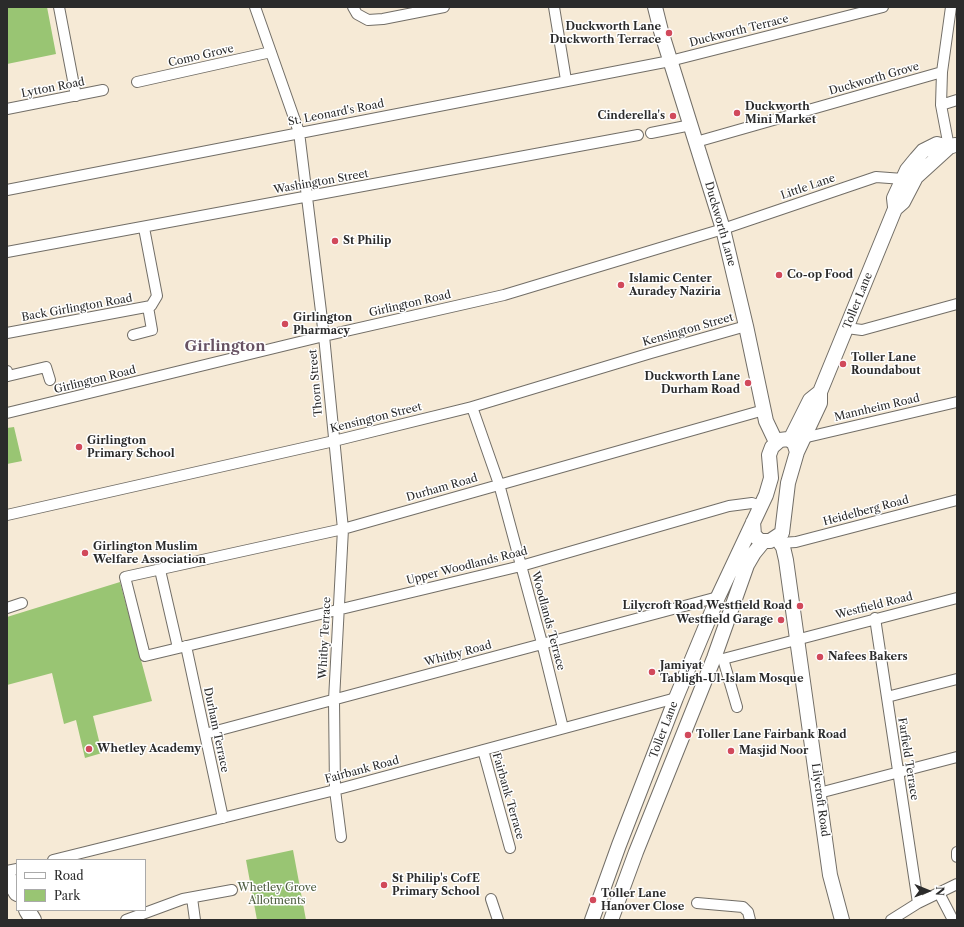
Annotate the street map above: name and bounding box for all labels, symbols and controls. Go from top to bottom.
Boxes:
street label: Duckworth Terrace [688,12,790,50]
place label: Duckworth Lane Duckworth Terrace [550,20,661,46]
marker: Duckworth Lane Duckworth Terrace [664,28,674,38]
street label: Como Grove [167,42,235,70]
street label: Duckworth Grove [827,60,921,98]
street label: Lytton Road [20,75,86,101]
street label: St. Leonard's Road [287,97,385,129]
place label: Duckworth Mini Market [745,100,816,126]
marker: Duckworth Mini Market [732,108,742,118]
place label: Cinderella's [598,109,665,123]
marker: Cinderella's [668,111,678,121]
street label: Washington Street [272,167,370,197]
street label: Little Lane [779,172,837,202]
street label: Duckworth Lane [702,180,738,268]
place label: St Philip [343,234,391,248]
marker: St Philip [330,236,340,246]
place label: Co-op Food [787,268,853,282]
marker: Co-op Food [774,270,784,280]
street label: Toller Lane [841,271,875,331]
place label: Islamic Center Auradey Naziria [629,272,721,298]
marker: Islamic Center Auradey Naziria [616,280,626,290]
street label: Girlington Road [368,288,452,320]
street label: Back Girlington Road [21,292,133,324]
place label: Girlington Pharmacy [293,311,352,337]
street label: Kensington Street [641,311,735,349]
marker: Girlington Pharmacy [280,319,290,329]
district label: Girlington [185,338,265,356]
street label: Thorn Street [306,349,326,417]
place label: Toller Lane Roundabout [851,351,921,377]
marker: Toller Lane Roundabout [838,359,848,369]
street label: Girlington Road [53,363,137,397]
place label: Duckworth Lane Durham Road [644,370,740,396]
marker: Duckworth Lane Durham Road [743,378,753,388]
street label: Mannheim Road [833,392,921,424]
street label: Kensington Street [329,400,423,436]
place label: Girlington Primary School [87,434,175,460]
marker: Girlington Primary School [74,442,84,452]
street label: Durham Road [405,472,479,504]
street label: Heidelberg Road [822,493,910,529]
place label: Girlington Muslim Welfare Association [93,540,206,566]
street label: Upper Woodlands Road [405,545,529,587]
marker: Girlington Muslim Welfare Association [80,548,90,558]
street label: Woodlands Terrace [528,570,568,672]
street label: Westfield Road [834,590,914,622]
street label: Whitby Terrace [316,597,334,679]
place label: Lilycroft Road Westfield Road [623,599,792,613]
marker: Lilycroft Road Westfield Road [795,601,805,611]
place label: Westfield Garage [676,613,773,627]
marker: Westfield Garage [776,615,786,625]
street label: Whitby Road [423,639,493,669]
place label: Nafees Bakers [828,650,908,664]
marker: Nafees Bakers [815,652,825,662]
place label: Jamiyat Tabligh-Ul-Islam Mosque [660,659,803,685]
marker: Jamiyat Tabligh-Ul-Islam Mosque [647,667,657,677]
street label: Durham Terrace [201,686,231,774]
street label: Toller Lane [647,700,681,760]
street label: Farfield Terrace [895,717,921,801]
place label: Toller Lane Fairbank Road [696,728,847,742]
marker: Toller Lane Fairbank Road [683,730,693,740]
place label: Whetley Academy [97,742,201,756]
marker: Whetley Academy [84,744,94,754]
place label: Masjid Noor [739,744,808,758]
marker: Masjid Noor [726,746,736,756]
street label: Fairbank Terrace [489,751,527,841]
street label: Fairbank Road [323,754,401,786]
street label: Lilycroft Road [808,762,832,838]
legend [16,859,146,911]
text: Road [54,868,84,883]
north arrow [908,871,948,911]
place label: St Philip's CofE Primary School [392,872,480,898]
marker: St Philip's CofE Primary School [379,880,389,890]
park label: Whetley Grove Allotments [237,881,317,907]
text: N [933,886,947,896]
place label: Toller Lane Hanover Close [601,887,684,913]
text: Park [54,888,80,903]
marker: Toller Lane Hanover Close [588,895,598,905]

